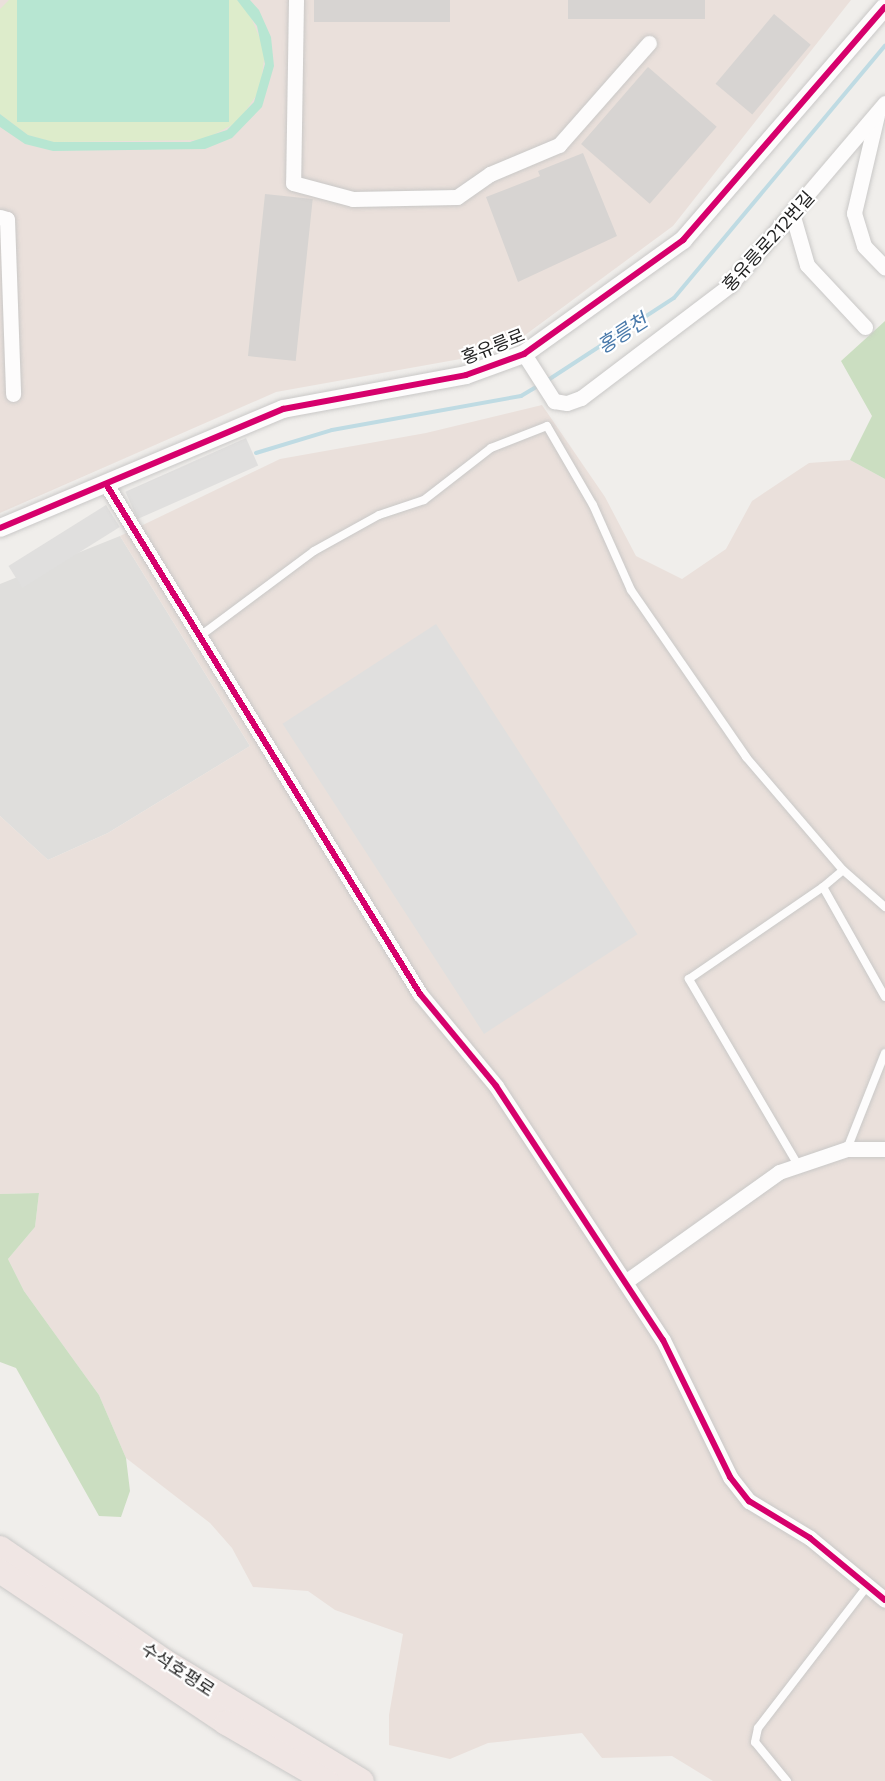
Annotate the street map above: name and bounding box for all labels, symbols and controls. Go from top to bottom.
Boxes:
street label: 홍유릉로212번길 [717,187,819,295]
water label: 홍릉천 [592,308,652,358]
street label: 홍유릉로 [458,324,528,368]
street label: 수석호평로 [137,1637,219,1701]

